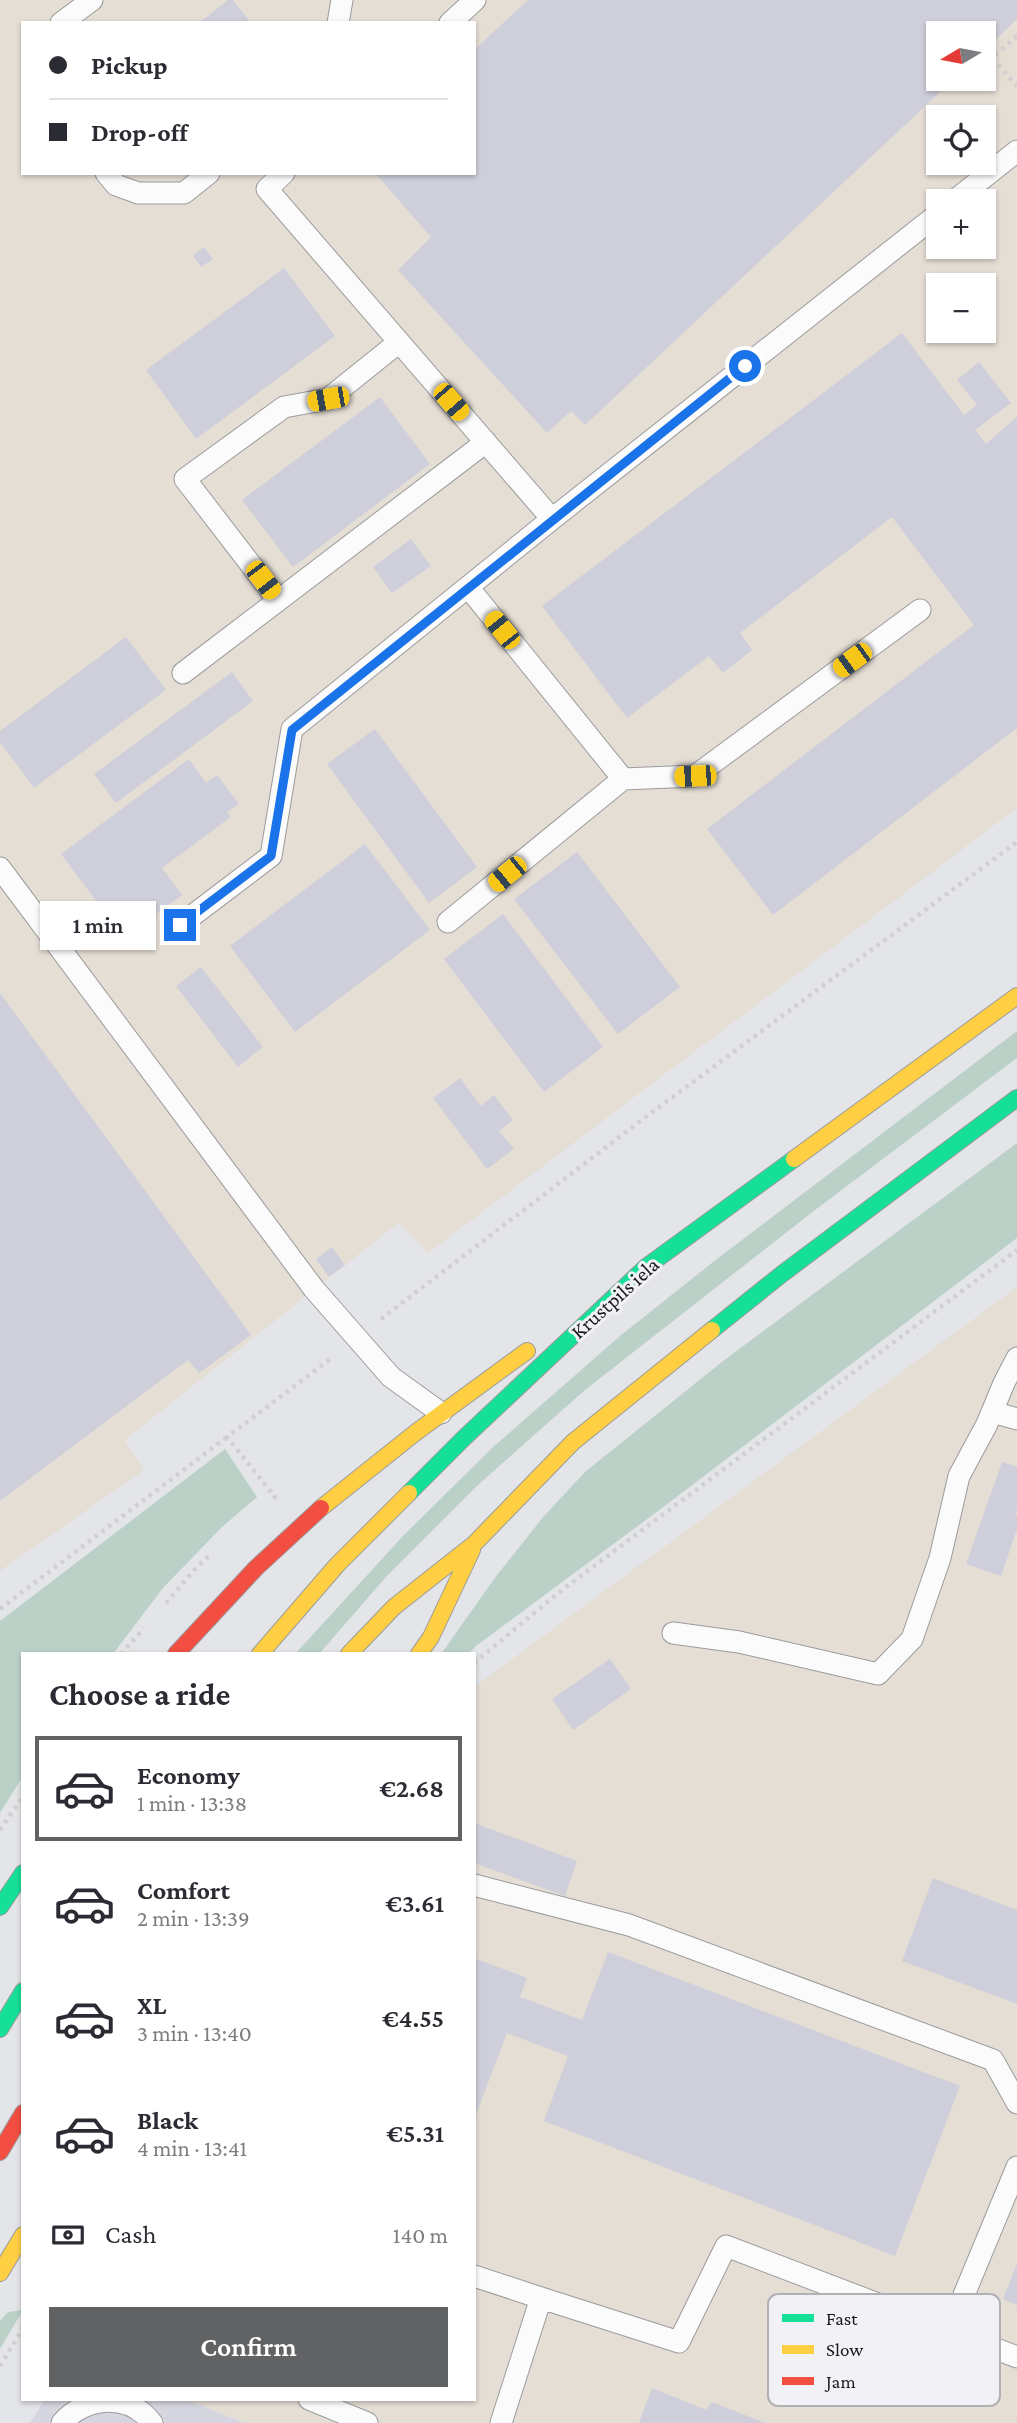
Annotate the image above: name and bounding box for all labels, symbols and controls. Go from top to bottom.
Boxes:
north arrow [926,21,996,91]
map controls [926,21,996,343]
text: Pickup [91,51,168,80]
button: locate [926,105,996,175]
text: Drop-off [91,118,188,147]
button: + [926,189,996,259]
button: − [926,273,996,343]
route start [729,350,761,382]
car [430,379,473,425]
car [306,385,351,413]
car [242,557,285,603]
car [481,607,524,653]
car [829,639,876,681]
car [674,765,717,787]
car [485,853,530,895]
callout: 1 min [40,900,156,950]
route end [164,909,196,941]
text: 1 min [72,912,124,938]
street label: Krustpils iela [566,1252,664,1344]
text: Choose a ride [49,1676,230,1712]
icon: car [53,1757,116,1820]
text: Economy [137,1761,240,1790]
text: €2.68 [379,1774,444,1803]
text: 1 min · 13:38 [137,1790,247,1816]
icon: car [53,1872,116,1935]
text: Comfort [137,1876,230,1905]
text: €3.61 [385,1889,444,1918]
text: 2 min · 13:39 [137,1905,250,1931]
icon: car [53,1987,116,2050]
text: XL [137,1991,166,2020]
text: €4.55 [382,2004,444,2033]
text: 3 min · 13:40 [137,2020,252,2046]
icon: car [53,2102,116,2165]
text: Black [137,2106,198,2135]
text: €5.31 [386,2119,444,2148]
text: 4 min · 13:41 [137,2135,247,2161]
icon: cash [49,2216,87,2254]
text: Cash [105,2220,156,2249]
text: 140 m [393,2222,448,2248]
legend [768,2294,1000,2406]
button: Confirm [49,2307,448,2387]
text: Fast [826,2308,858,2329]
text: Slow [826,2339,863,2360]
text: Jam [824,2371,856,2392]

